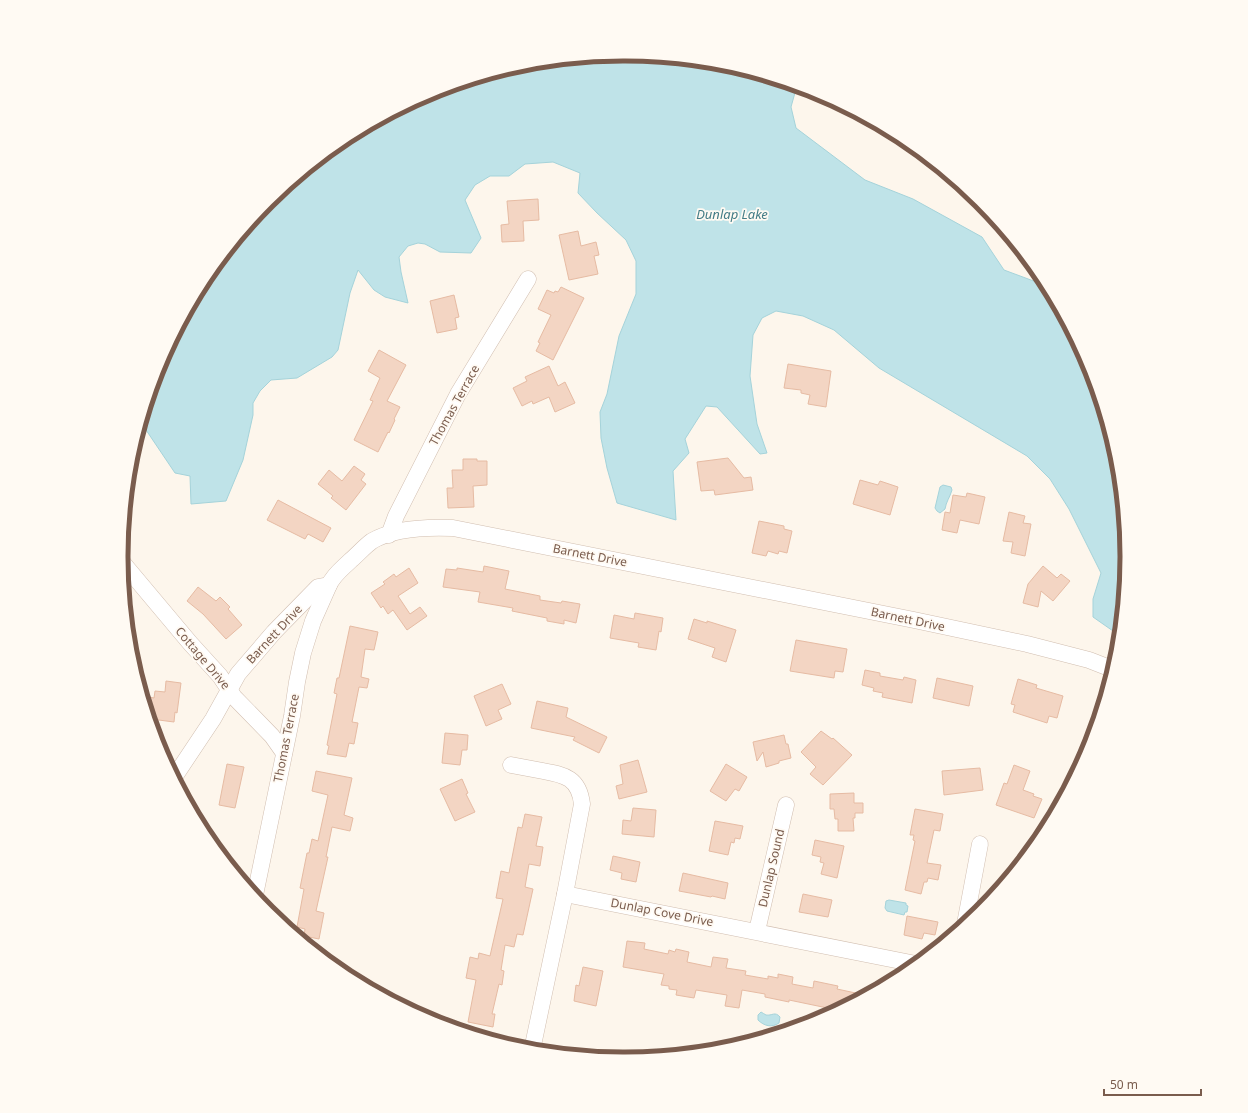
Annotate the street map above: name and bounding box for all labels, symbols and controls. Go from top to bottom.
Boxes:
water label: Dunlap Lake [696,205,768,223]
street label: Thomas Terrace [425,361,483,448]
street label: Barnett Drive [551,539,629,571]
street label: Barnett Drive [242,601,306,667]
street label: Barnett Drive [869,603,947,635]
street label: Cottage Drive [172,623,234,693]
street label: Thomas Terrace [269,692,303,784]
street label: Dunlap Sound [754,827,788,909]
street label: Dunlap Cove Drive [609,894,715,930]
scale bar [1104,1071,1201,1097]
text: 50 m [1110,1076,1138,1093]

